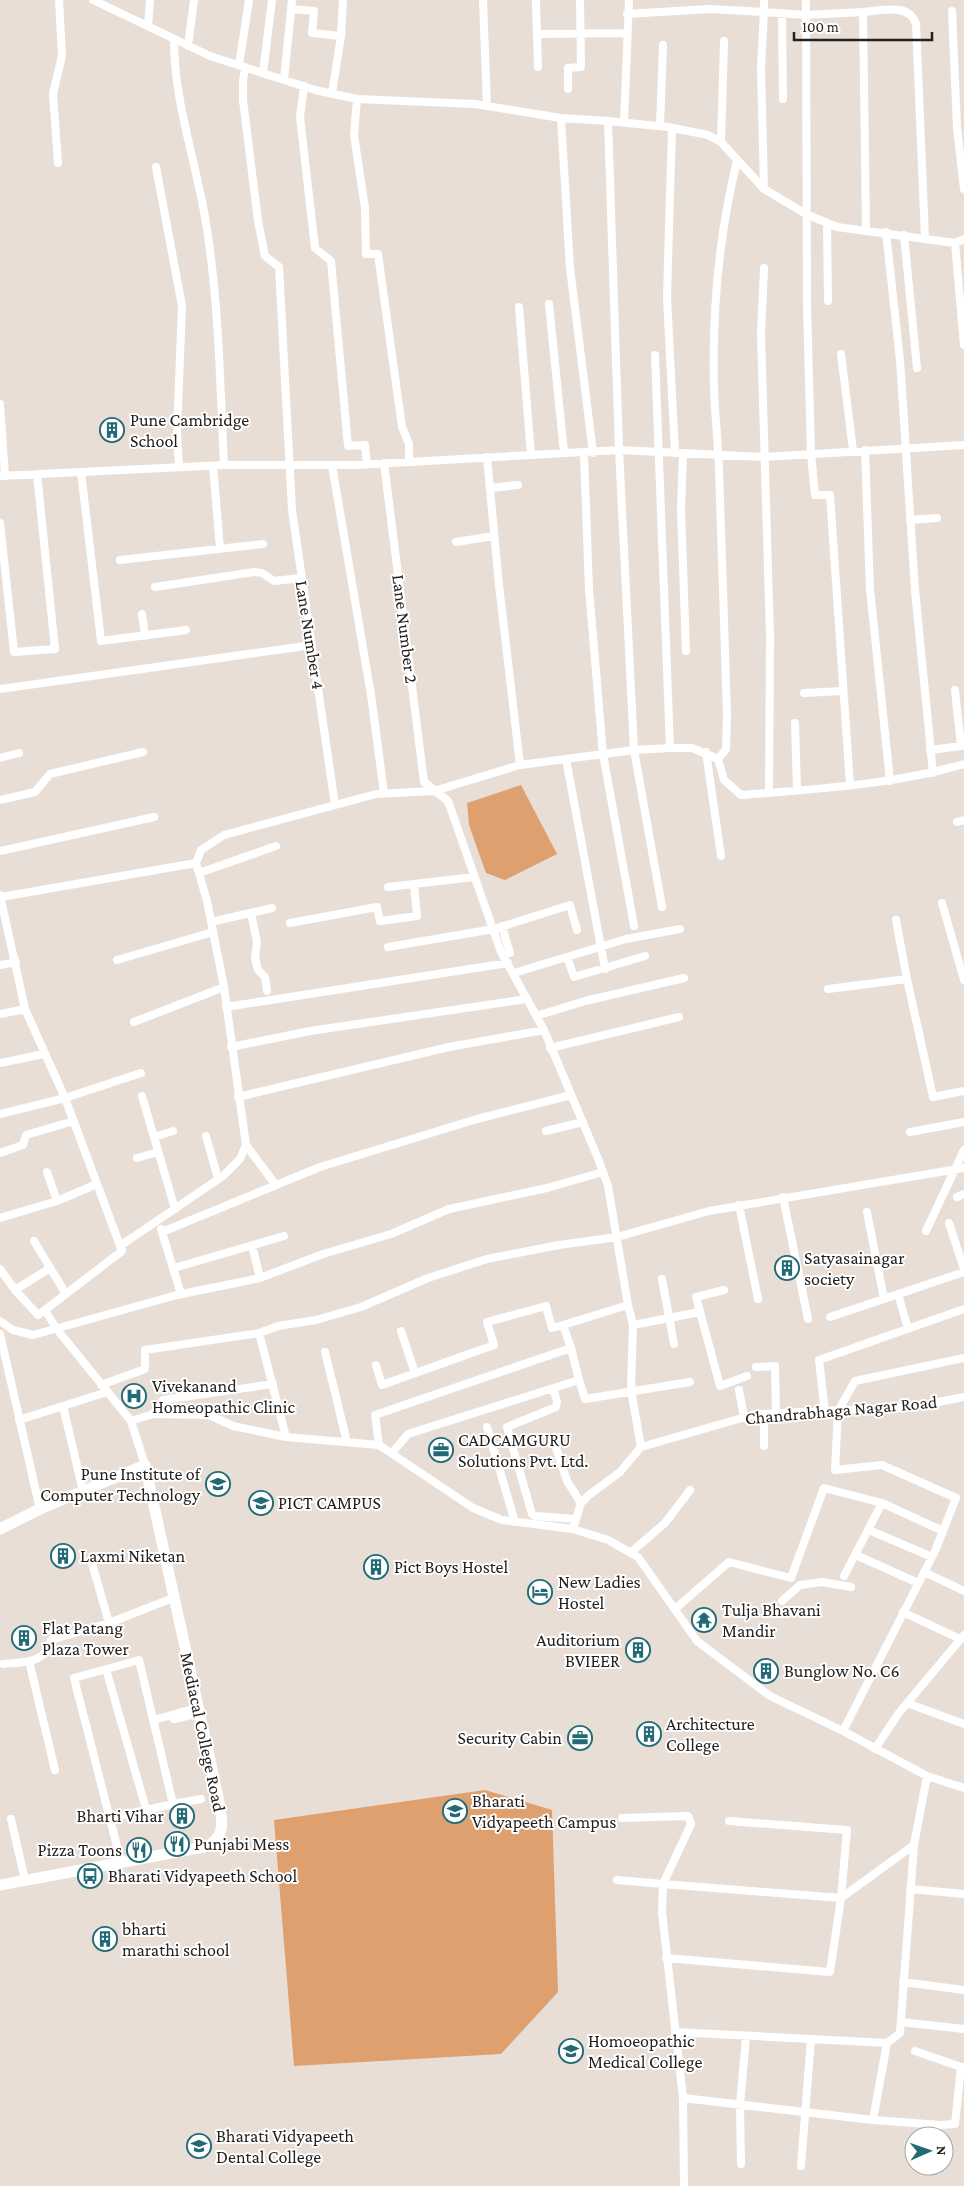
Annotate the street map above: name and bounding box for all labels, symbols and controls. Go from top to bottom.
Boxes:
scale bar [794,10,932,42]
text: 100 m [802,19,839,35]
place label: Pune Cambridge School [130,410,249,451]
building icon: Pune Cambridge School [99,417,125,443]
street label: Lane Number 2 [388,573,422,685]
street label: Lane Number 4 [292,579,328,691]
place label: Satyasainagar society [804,1248,905,1289]
building icon: Satyasainagar society [774,1255,800,1281]
place label: Vivekanand Homeopathic Clinic [152,1376,295,1417]
hospital icon: Vivekanand Homeopathic Clinic [121,1383,147,1409]
street label: Chandrabhaga Nagar Road [744,1392,939,1428]
place label: CADCAMGURU Solutions Pvt. Ltd. [458,1430,588,1471]
office icon: CADCAMGURU Solutions Pvt. Ltd. [428,1437,454,1463]
place label: Pune Institute of Computer Technology [40,1464,202,1505]
school or university icon: Pune Institute of Computer Technology [205,1471,231,1497]
school or university icon: PICT CAMPUS [248,1490,274,1516]
place label: PICT CAMPUS [278,1493,381,1513]
building icon: Laxmi Niketan [50,1543,76,1569]
place label: Laxmi Niketan [80,1546,185,1566]
building icon: Pict Boys Hostel [363,1554,389,1580]
place label: Pict Boys Hostel [394,1557,508,1577]
place label: New Ladies Hostel [558,1572,641,1613]
hotel icon: New Ladies Hostel [527,1579,553,1605]
place label: Tulja Bhavani Mandir [722,1600,821,1641]
temple icon: Tulja Bhavani Mandir [691,1607,717,1633]
place label: Flat Patang Plaza Tower [42,1618,129,1659]
building icon: Flat Patang Plaza Tower [11,1625,37,1651]
place label: Auditorium BVIEER [536,1630,621,1671]
building icon: Auditorium BVIEER [625,1637,651,1663]
street label: Mediacal College Road [176,1650,230,1814]
building icon: Bunglow No. C6 [753,1658,779,1684]
place label: Bunglow No. C6 [784,1661,900,1681]
place label: Architecture College [666,1714,755,1755]
building icon: Architecture College [636,1721,662,1747]
office icon: Security Cabin [567,1725,593,1751]
place label: Security Cabin [458,1728,562,1748]
place label: Bharati Vidyapeeth Campus [472,1791,616,1832]
school or university icon: Bharati Vidyapeeth Campus [442,1798,468,1824]
building icon: Bharti Vihar [169,1803,195,1829]
place label: Bharti Vihar [77,1806,165,1826]
restaurant icon: Punjabi Mess [164,1831,190,1857]
place label: Punjabi Mess [194,1834,289,1855]
restaurant icon: Pizza Toons [126,1837,152,1863]
place label: Pizza Toons [38,1840,122,1860]
bus stop icon: Bharati Vidyapeeth School [77,1863,103,1889]
place label: Bharati Vidyapeeth School [108,1866,298,1886]
place label: bharti marathi school [122,1919,230,1960]
building icon: bharti marathi school [92,1926,118,1952]
place label: Homoeopathic Medical College [588,2031,702,2072]
school or university icon: Homoeopathic Medical College [558,2038,584,2064]
place label: Bharati Vidyapeeth Dental College [216,2126,354,2167]
north arrow [904,2126,954,2176]
school or university icon: Bharati Vidyapeeth Dental College [186,2133,212,2159]
text: N [934,2145,950,2156]

